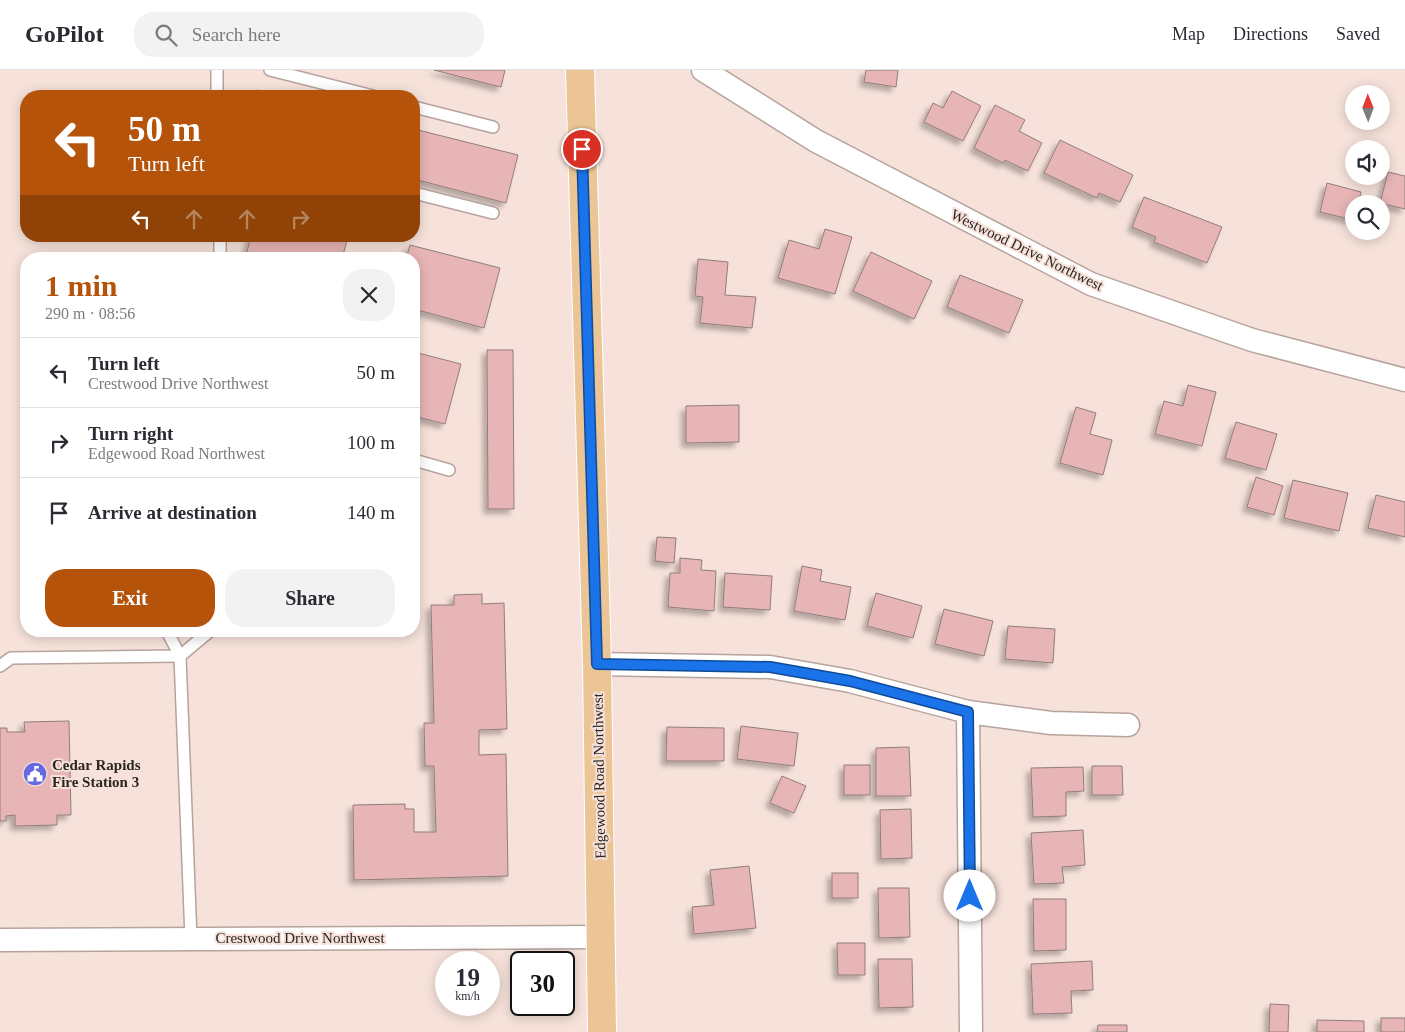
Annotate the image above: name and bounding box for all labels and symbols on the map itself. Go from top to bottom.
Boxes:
north arrow [1345,85,1390,130]
pin [561,128,603,170]
street label: Westwood Drive Northwest [948,206,1106,294]
street label: Edgewood Road Northwest [590,692,608,859]
place label: Cedar Rapids Fire Station 3 [52,757,141,790]
public building icon: Cedar Rapids Fire Station 3 [22,761,48,787]
position arrow [943,869,995,921]
street label: Crestwood Drive Northwest [215,930,385,946]
speed limit sign: 30 [510,951,575,1016]

